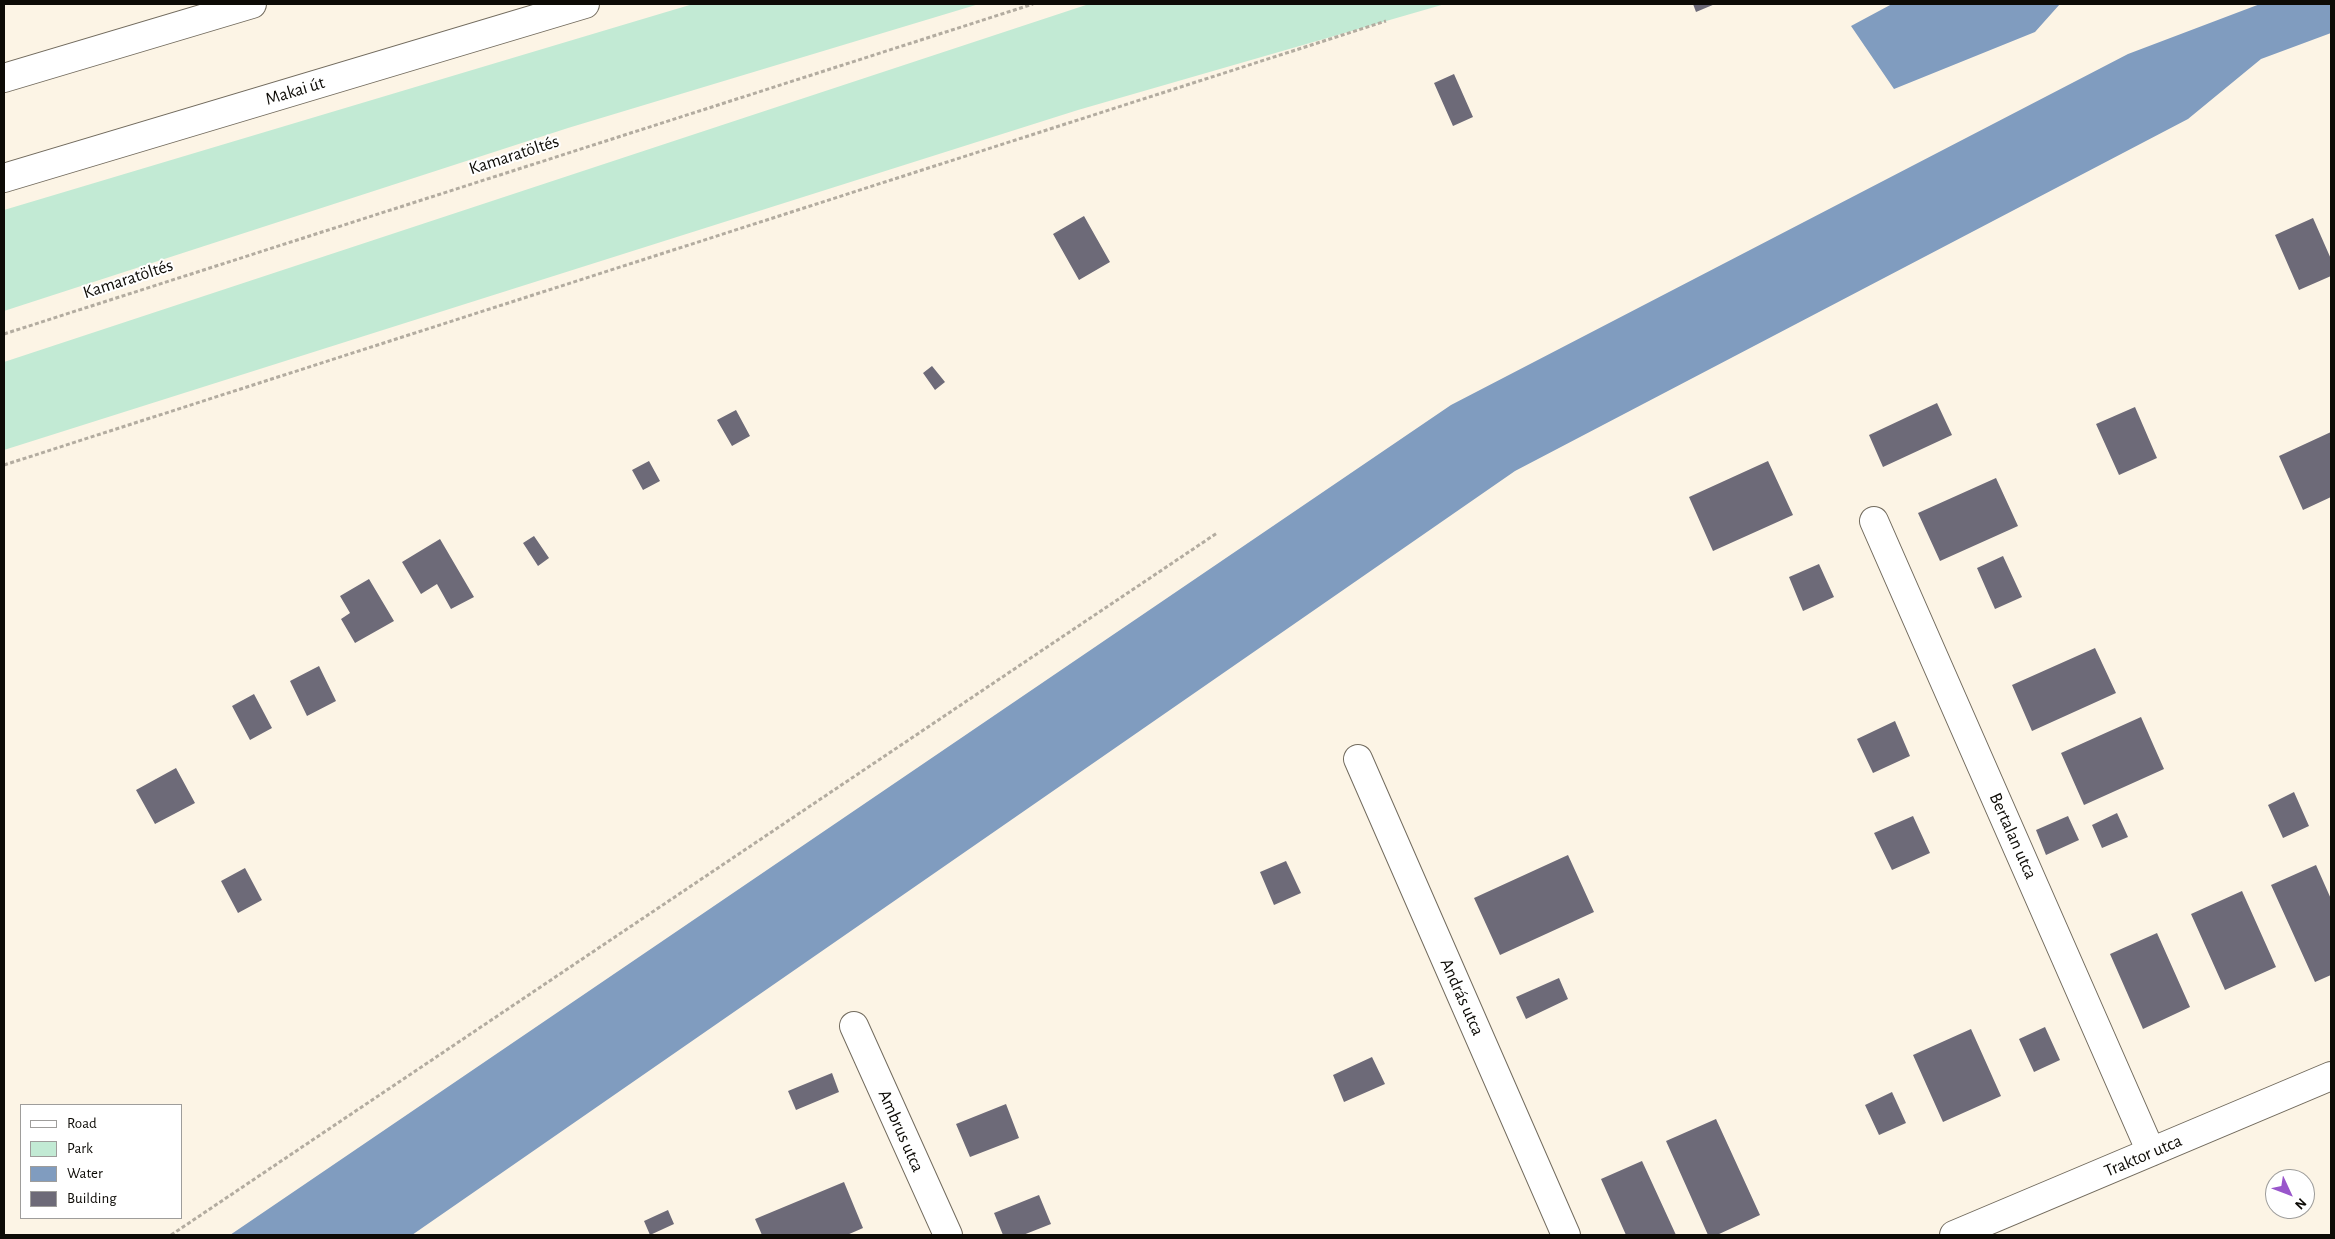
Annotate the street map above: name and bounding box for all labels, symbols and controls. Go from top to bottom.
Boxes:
street label: Makai út [263,72,327,110]
street label: Kamaratöltés [466,130,562,180]
street label: Kamaratöltés [80,254,176,304]
street label: Bertalan utca [1984,789,2042,883]
street label: András utca [1435,955,1489,1039]
street label: Ambrus utca [873,1086,929,1176]
legend [20,1104,182,1219]
text: Road [67,1116,97,1131]
street label: Traktor utca [2101,1130,2185,1182]
text: Park [67,1141,93,1156]
text: Water [67,1166,103,1181]
north arrow [2265,1169,2315,1219]
text: Building [67,1191,117,1206]
text: N [2292,1195,2309,1212]

